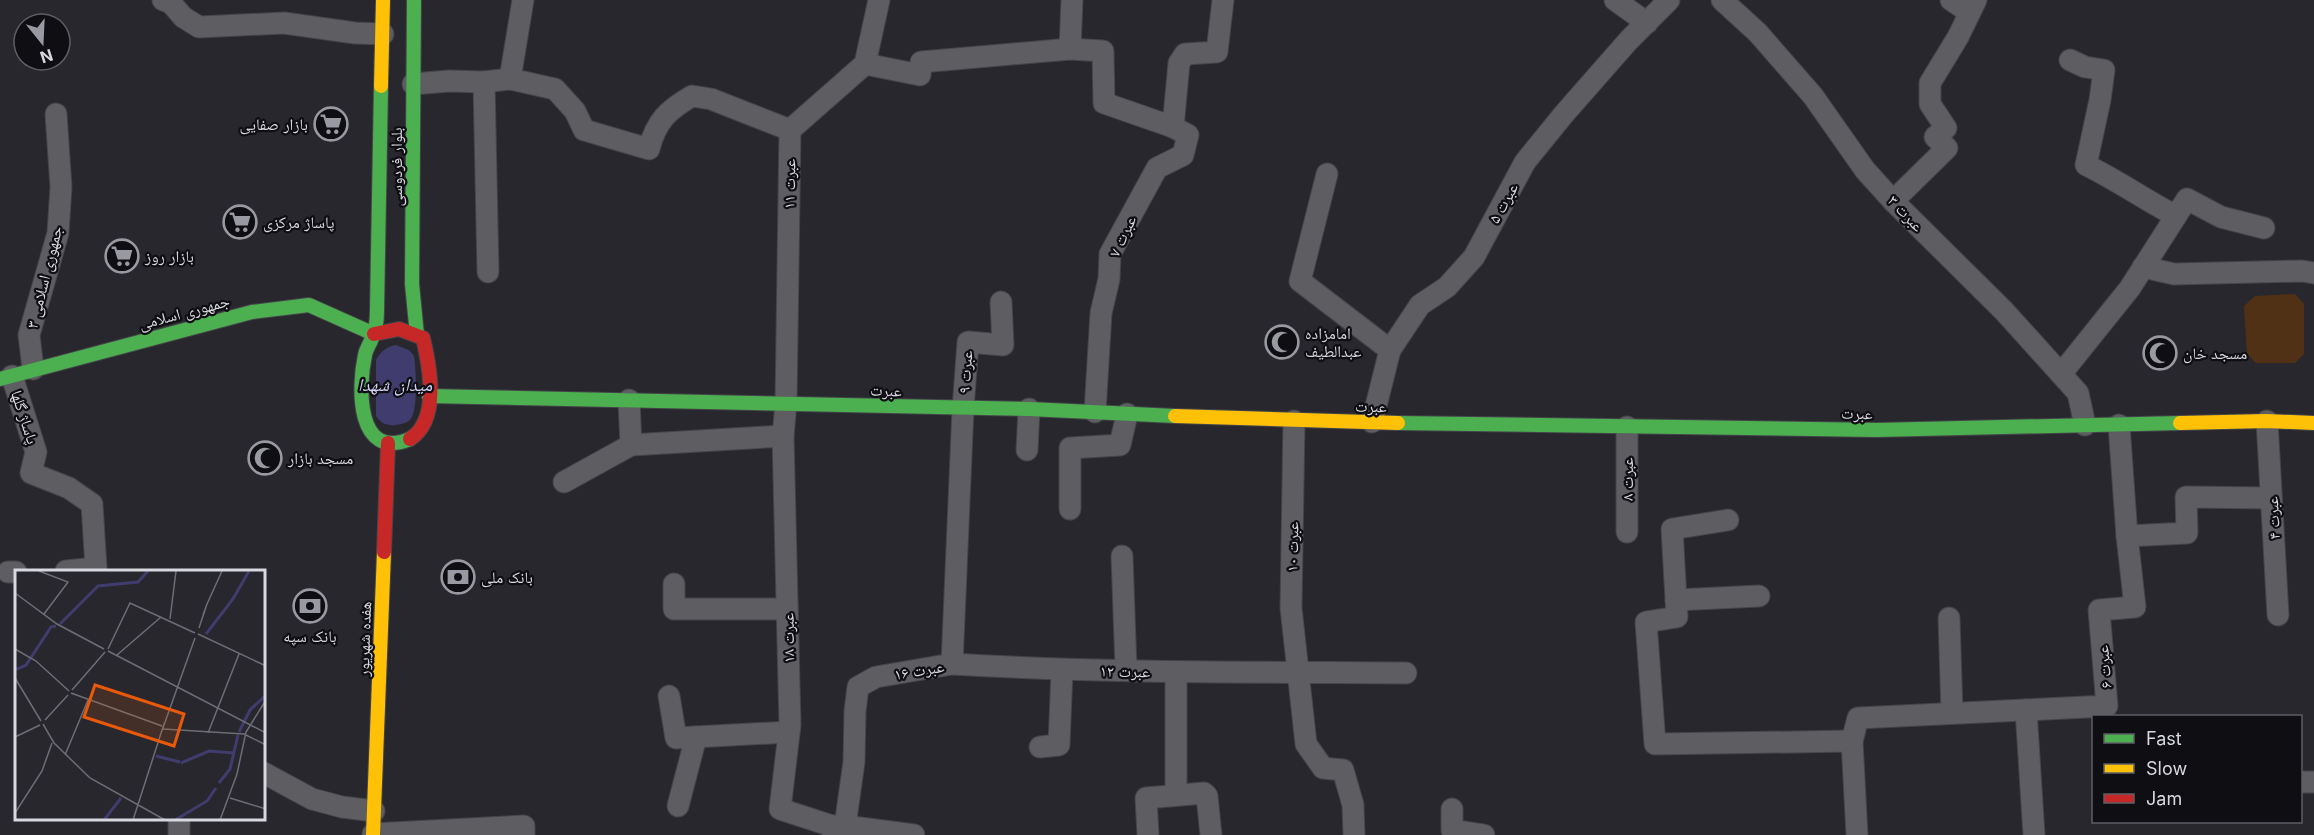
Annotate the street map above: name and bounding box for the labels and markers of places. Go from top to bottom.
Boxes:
supermarket icon: بازار صفایی [313,106,349,142]
place label: بازار صفایی [240,114,308,135]
supermarket icon: پاساژ مرکزی [222,204,258,240]
place label: پاساژ مرکزی [263,212,335,233]
supermarket icon: بازار روز [104,238,140,274]
place label: بازار روز [144,246,194,266]
place label: امامزاده عبدالطیف [1305,323,1361,361]
mosque icon: امامزاده عبدالطیف [1264,324,1300,360]
mosque icon: مسجد خان [2142,335,2178,371]
place label: مسجد خان [2183,343,2247,364]
mosque icon: مسجد بازار [247,440,283,476]
place label: مسجد بازار [287,448,353,468]
bank icon: بانک ملی [440,559,476,595]
place label: بانک ملی [481,567,533,588]
bank icon: بانک سپه [292,588,328,624]
place label: بانک سپه [283,626,337,646]

